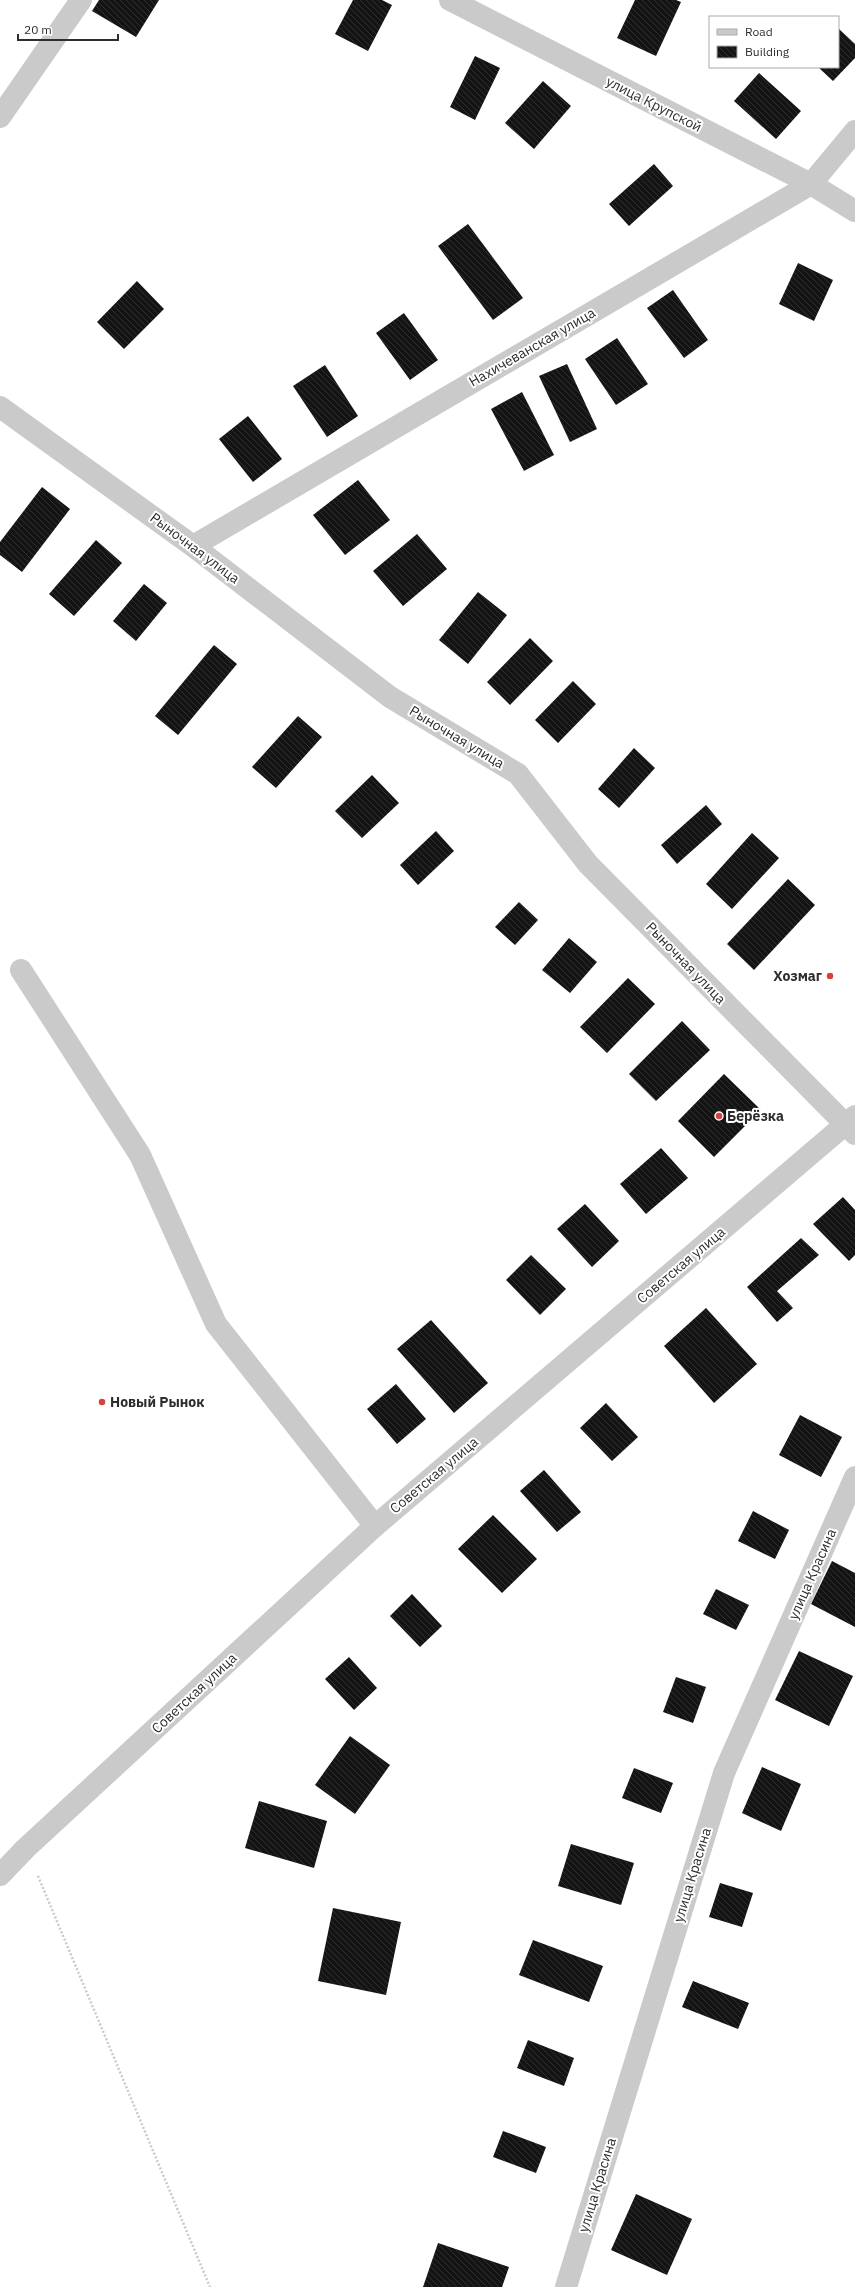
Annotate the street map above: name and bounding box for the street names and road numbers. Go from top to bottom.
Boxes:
street label: улица Крупской [603,72,705,136]
street label: Нахичеванская улица [466,303,599,391]
street label: Рыночная улица [147,508,244,588]
street label: Рыночная улица [406,702,508,773]
street label: Рыночная улица [642,918,730,1008]
street label: Советская улица [633,1222,729,1307]
street label: Советская улица [386,1432,482,1517]
street label: улица Красина [784,1525,840,1622]
street label: Советская улица [148,1649,241,1737]
street label: улица Красина [669,1825,715,1924]
street label: улица Красина [574,2135,620,2234]

